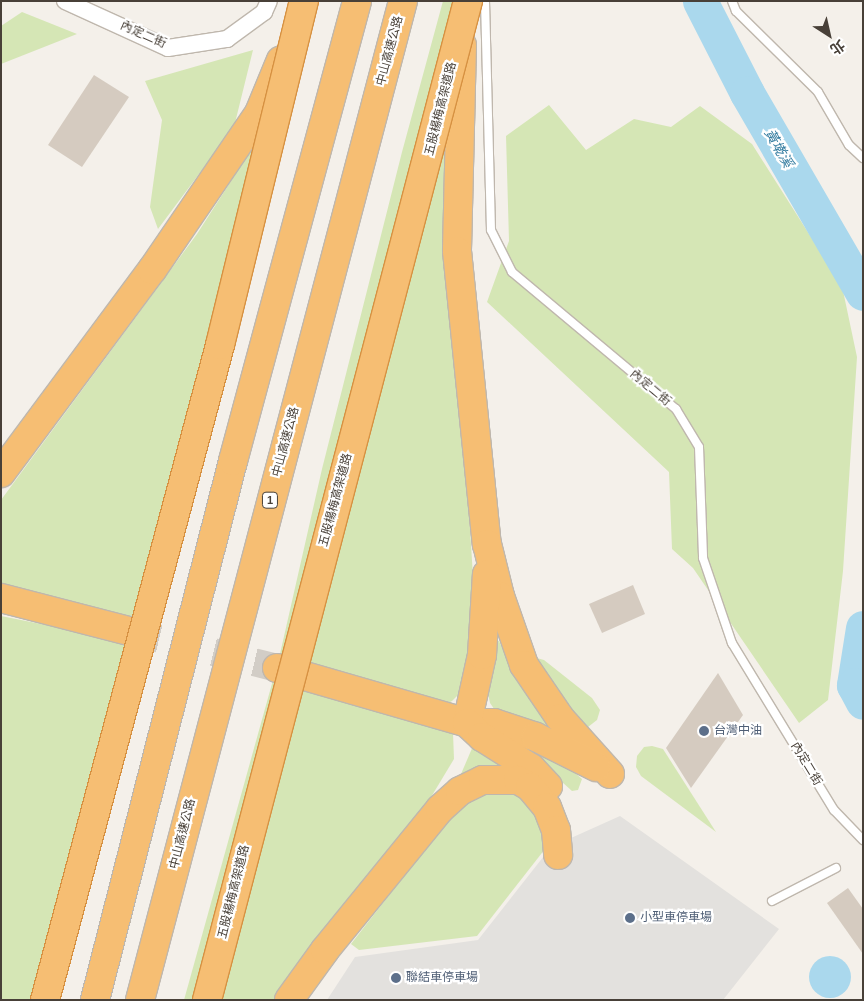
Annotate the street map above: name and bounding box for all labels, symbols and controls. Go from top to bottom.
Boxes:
north arrow [804,10,854,60]
street label: 中山高速公路 [374,14,406,88]
street label: 內定二街 [118,19,168,51]
text: 北 [827,37,848,58]
street label: 五股楊梅高架道路 [422,61,460,157]
water label: 黃墘溪 [761,126,797,170]
street label: 內定二街 [627,367,673,409]
street label: 中山高速公路 [270,405,302,479]
street label: 五股楊梅高架道路 [317,452,355,548]
road number: 1 [261,492,279,508]
place label: 台灣中油 [714,724,762,738]
marker: 台灣中油 [698,725,710,737]
street label: 內定二街 [787,740,825,788]
street label: 中山高速公路 [167,797,199,871]
street label: 五股楊梅高架道路 [215,844,253,940]
place label: 小型車停車場 [640,911,712,925]
marker: 小型車停車場 [624,912,636,924]
place label: 聯結車停車場 [406,971,478,985]
marker: 聯結車停車場 [390,972,402,984]

